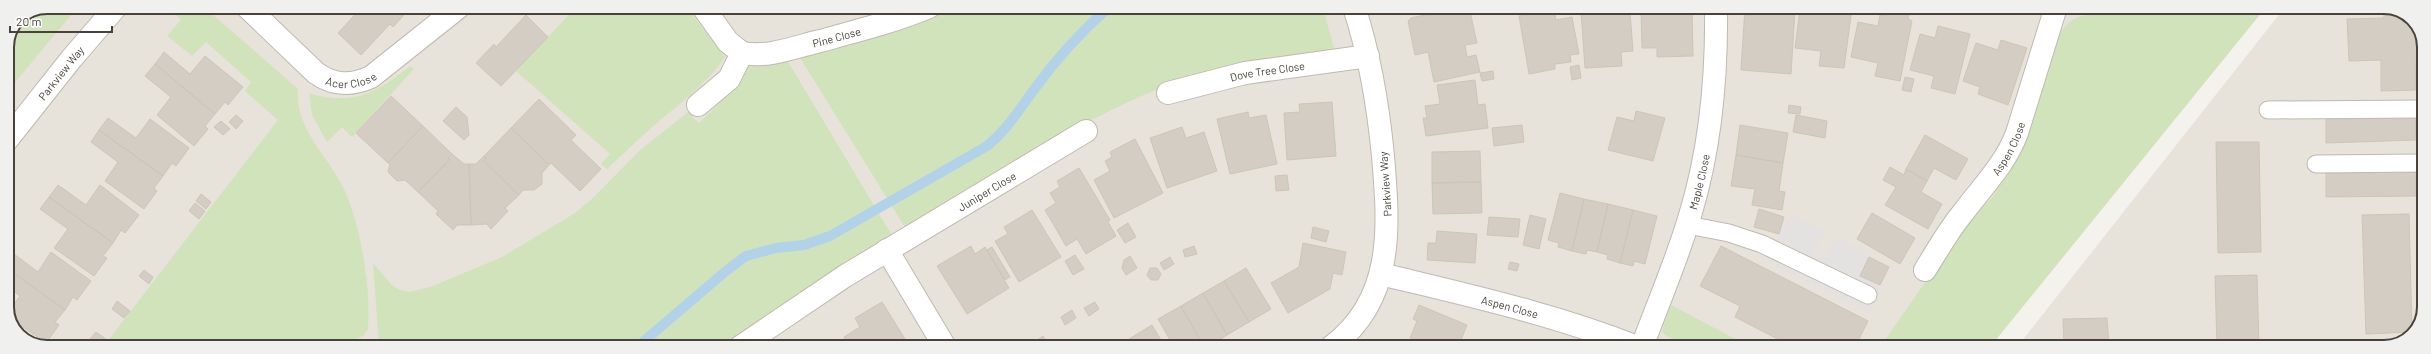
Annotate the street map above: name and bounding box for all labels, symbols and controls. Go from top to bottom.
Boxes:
scale bar [10,8,112,34]
text: 20 m [16,14,42,28]
street label: Pine Close [811,24,862,49]
street label: Parkview Way [35,43,86,102]
street label: Dove Tree Close [1228,58,1306,83]
street label: Acer Close [324,69,379,90]
street label: Aspen Close [1989,120,2027,177]
street label: Parkview Way [1376,151,1394,217]
street label: Maple Close [1686,153,1711,211]
street label: Juniper Close [955,168,1018,213]
street label: Aspen Close [1480,292,1540,320]

